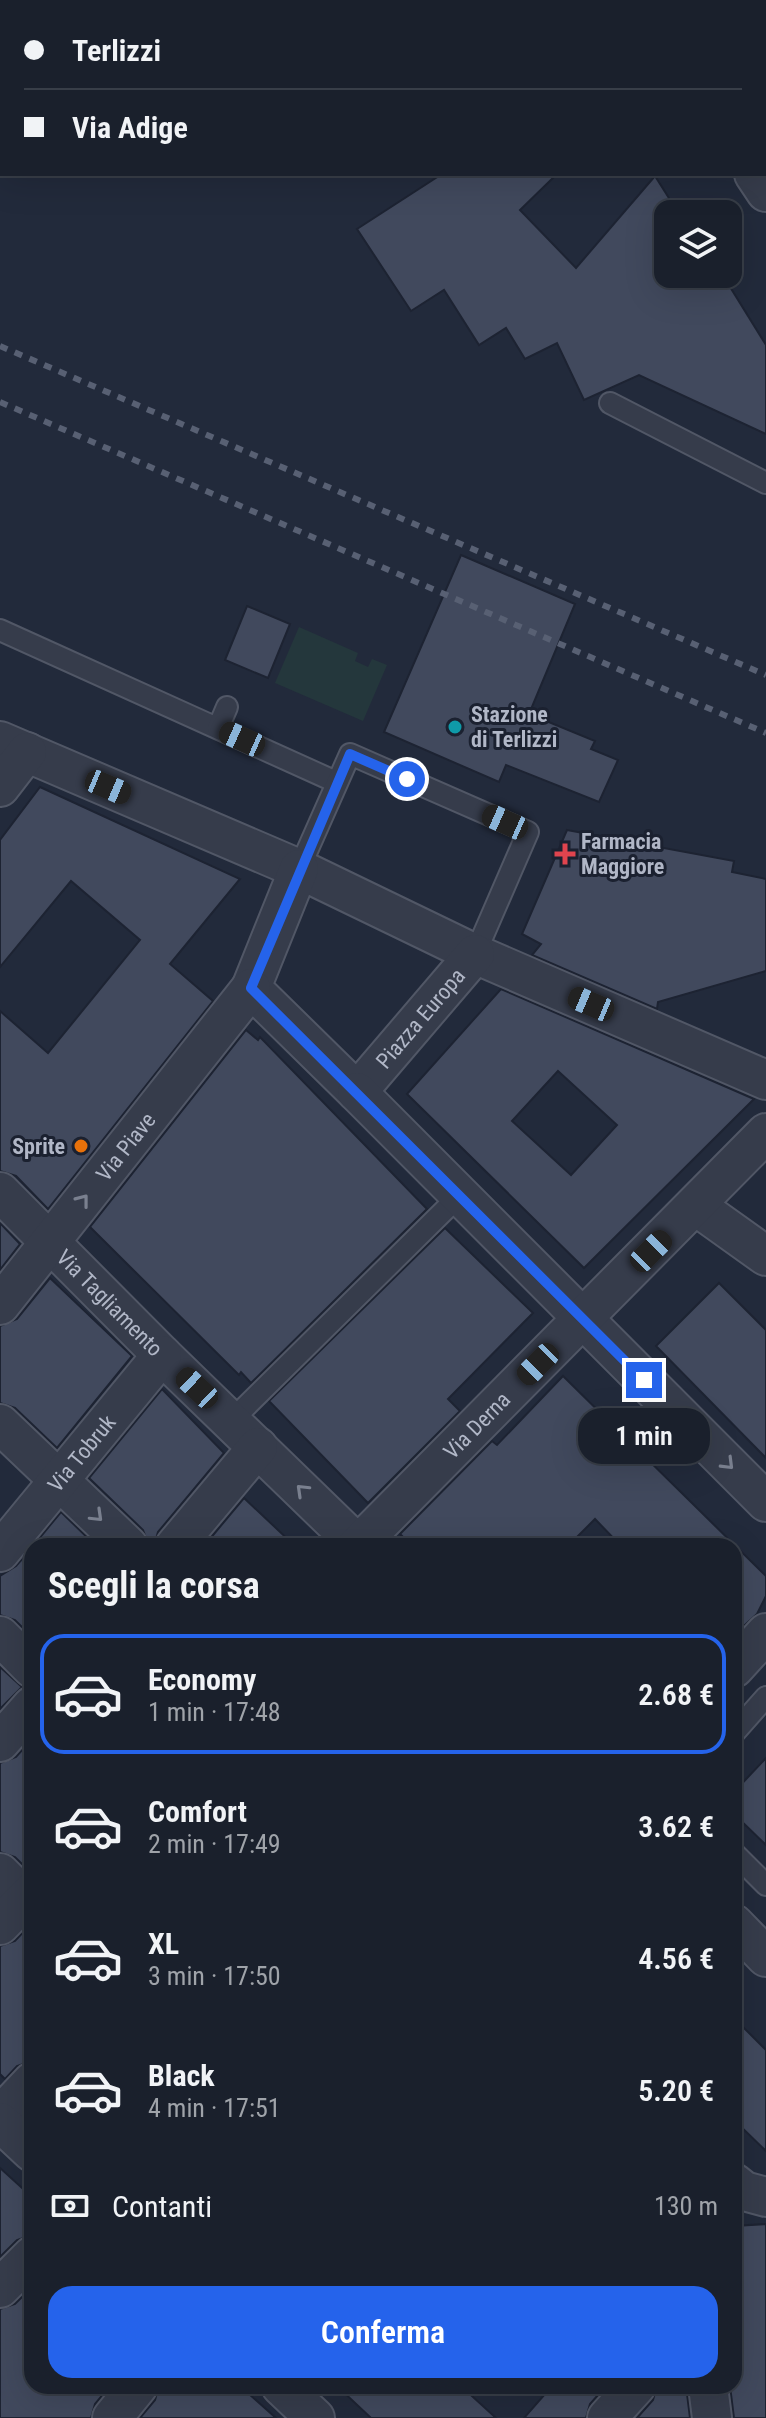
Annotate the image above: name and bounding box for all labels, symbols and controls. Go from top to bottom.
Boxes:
text: Terlizzi [72,33,161,68]
text: Via Adige [72,110,188,145]
map controls [654,200,742,288]
button: layers [654,200,742,288]
place label: Stazione di Terlizzi [471,702,557,752]
car [215,718,269,760]
marker: Stazione di Terlizzi [446,718,464,736]
route start [389,761,425,797]
car [81,767,135,807]
car [478,801,532,843]
place label: Farmacia Maggiore [581,829,664,879]
marker: Farmacia Maggiore [556,845,574,863]
street label: Piazza Europa [371,964,470,1073]
car [564,984,618,1024]
street label: Via Piave [91,1108,160,1186]
place label: Sprite [12,1134,65,1159]
marker: Sprite [72,1137,90,1155]
one-way arrow [73,1195,88,1209]
car [626,1226,676,1276]
street label: Via Tagliamento [51,1245,168,1361]
car [513,1339,563,1389]
route end [626,1362,662,1398]
car [171,1363,223,1413]
street label: Via Derna [439,1387,515,1464]
callout: 1 min [578,1408,710,1464]
street label: Via Tobruk [43,1410,121,1497]
text: 1 min [615,1421,673,1451]
one-way arrow [719,1455,733,1469]
one-way arrow [297,1485,311,1499]
one-way arrow [88,1507,102,1522]
text: Scegli la corsa [48,1565,260,1607]
icon: car [52,1658,124,1730]
text: Economy [148,1662,256,1697]
text: 2.68 € [638,1677,714,1712]
text: 1 min · 17:48 [148,1697,281,1727]
icon: car [52,1790,124,1862]
text: Comfort [148,1794,247,1829]
text: 3.62 € [638,1809,714,1844]
text: 2 min · 17:49 [148,1829,281,1859]
icon: car [52,1922,124,1994]
text: XL [148,1926,179,1961]
text: 4.56 € [638,1941,714,1976]
text: 3 min · 17:50 [148,1961,281,1991]
icon: car [52,2054,124,2126]
text: Black [148,2058,215,2093]
text: 5.20 € [638,2073,714,2108]
text: 4 min · 17:51 [148,2093,281,2123]
icon: cash [48,2184,92,2228]
text: Contanti [112,2189,212,2224]
text: 130 m [654,2191,718,2221]
button: Conferma [48,2286,718,2378]

